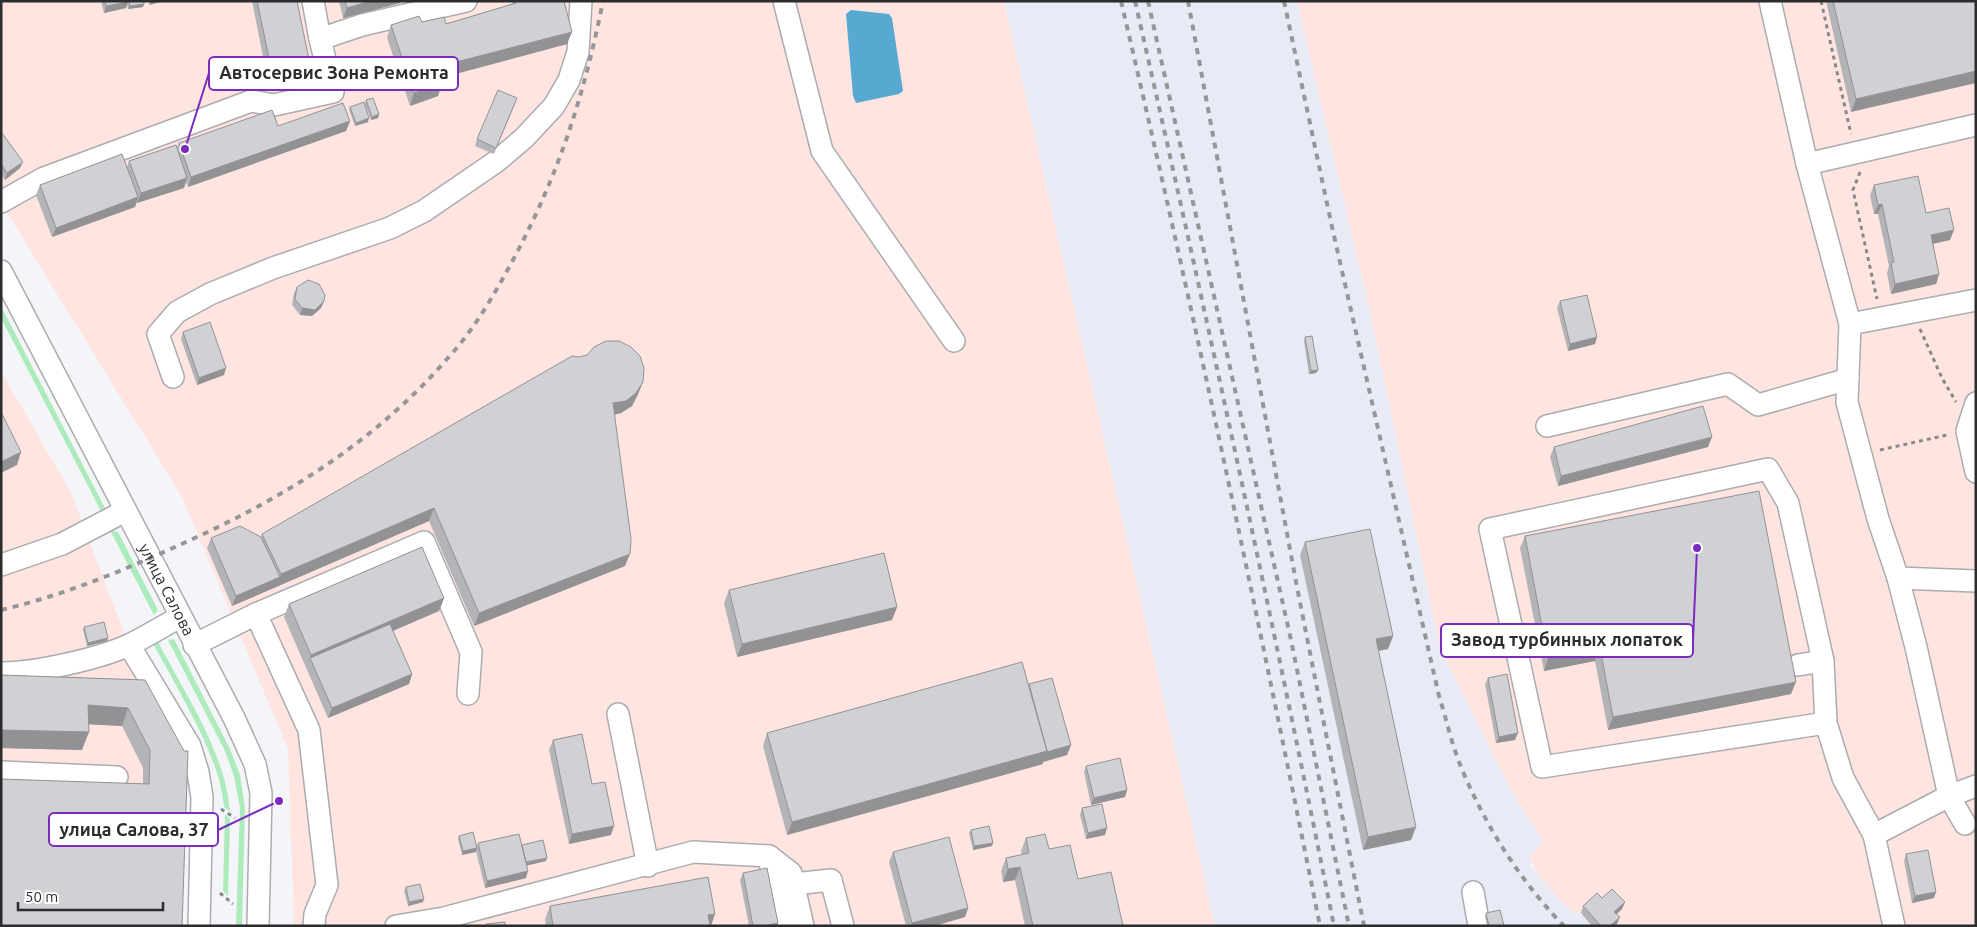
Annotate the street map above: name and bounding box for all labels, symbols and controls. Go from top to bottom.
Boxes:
callout: Автосервис Зона Ремонта [209,57,458,90]
text: Автосервис Зона Ремонта [219,62,449,82]
street label: улица Салова [136,540,198,638]
callout: Завод турбинных лопаток [1441,624,1693,657]
text: Завод турбинных лопаток [1451,629,1684,649]
callout: улица Салова, 37 [49,813,218,846]
text: улица Салова, 37 [59,819,209,839]
scale bar [18,880,162,912]
text: 50 m [25,888,58,905]

